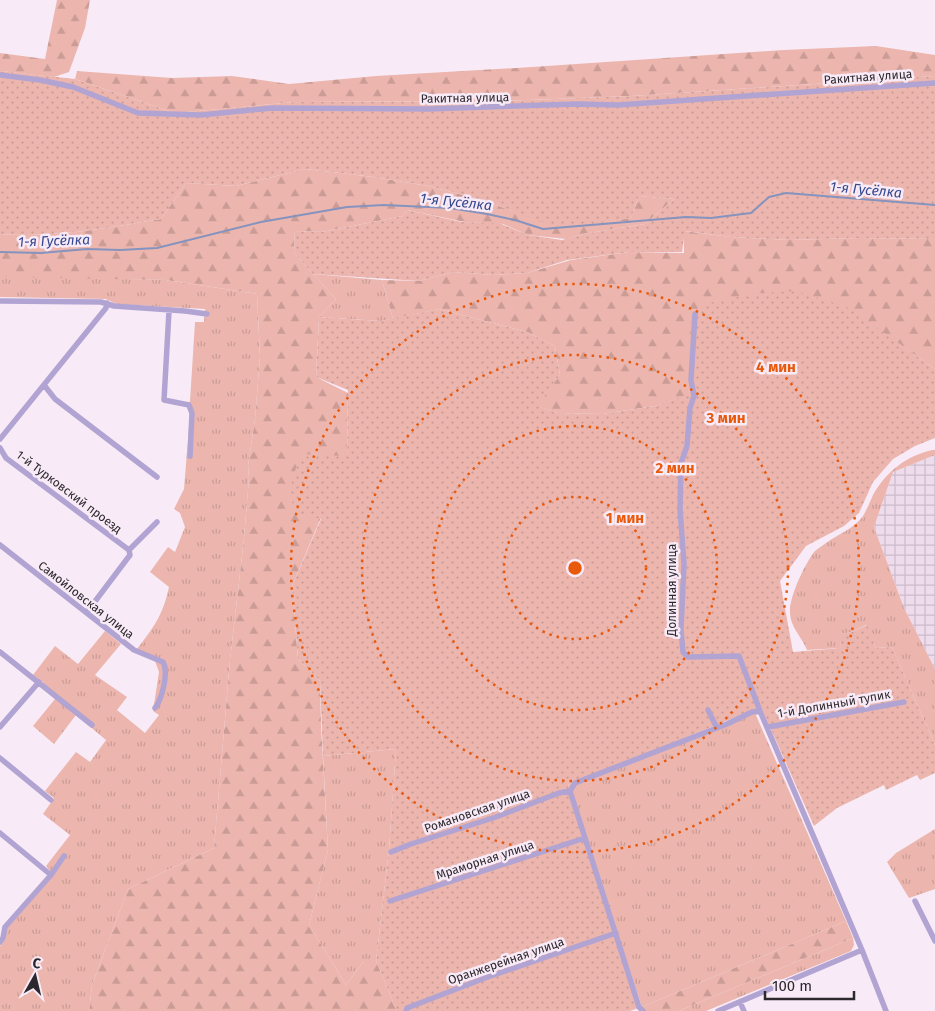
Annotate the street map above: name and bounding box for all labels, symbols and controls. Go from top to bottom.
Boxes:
street label: Ракитная улица [823,67,913,87]
street label: Ракитная улица [421,90,509,106]
water label: 1-я Гусёлка [829,178,903,202]
water label: 1-я Гусёлка [419,190,493,214]
water label: 1-я Гусёлка [18,231,90,251]
text: 4 мин [756,358,796,376]
text: 3 мин [705,409,746,427]
street label: 1-й Турковский проезд [13,448,125,536]
text: 2 мин [655,459,695,477]
text: 1 мин [606,509,644,527]
street label: Долинная улица [665,544,679,637]
street label: Самойловская улица [35,558,137,642]
centre of rings [566,559,584,577]
street label: 1-й Долинный тупик [777,687,892,721]
street label: Романовская улица [422,786,532,836]
street label: Мраморная улица [434,838,536,882]
street label: Оранжерейная улица [446,935,566,987]
north arrow [10,951,60,1001]
text: С [32,955,42,973]
scale bar [765,968,854,1000]
text: 100 m [772,977,812,995]

